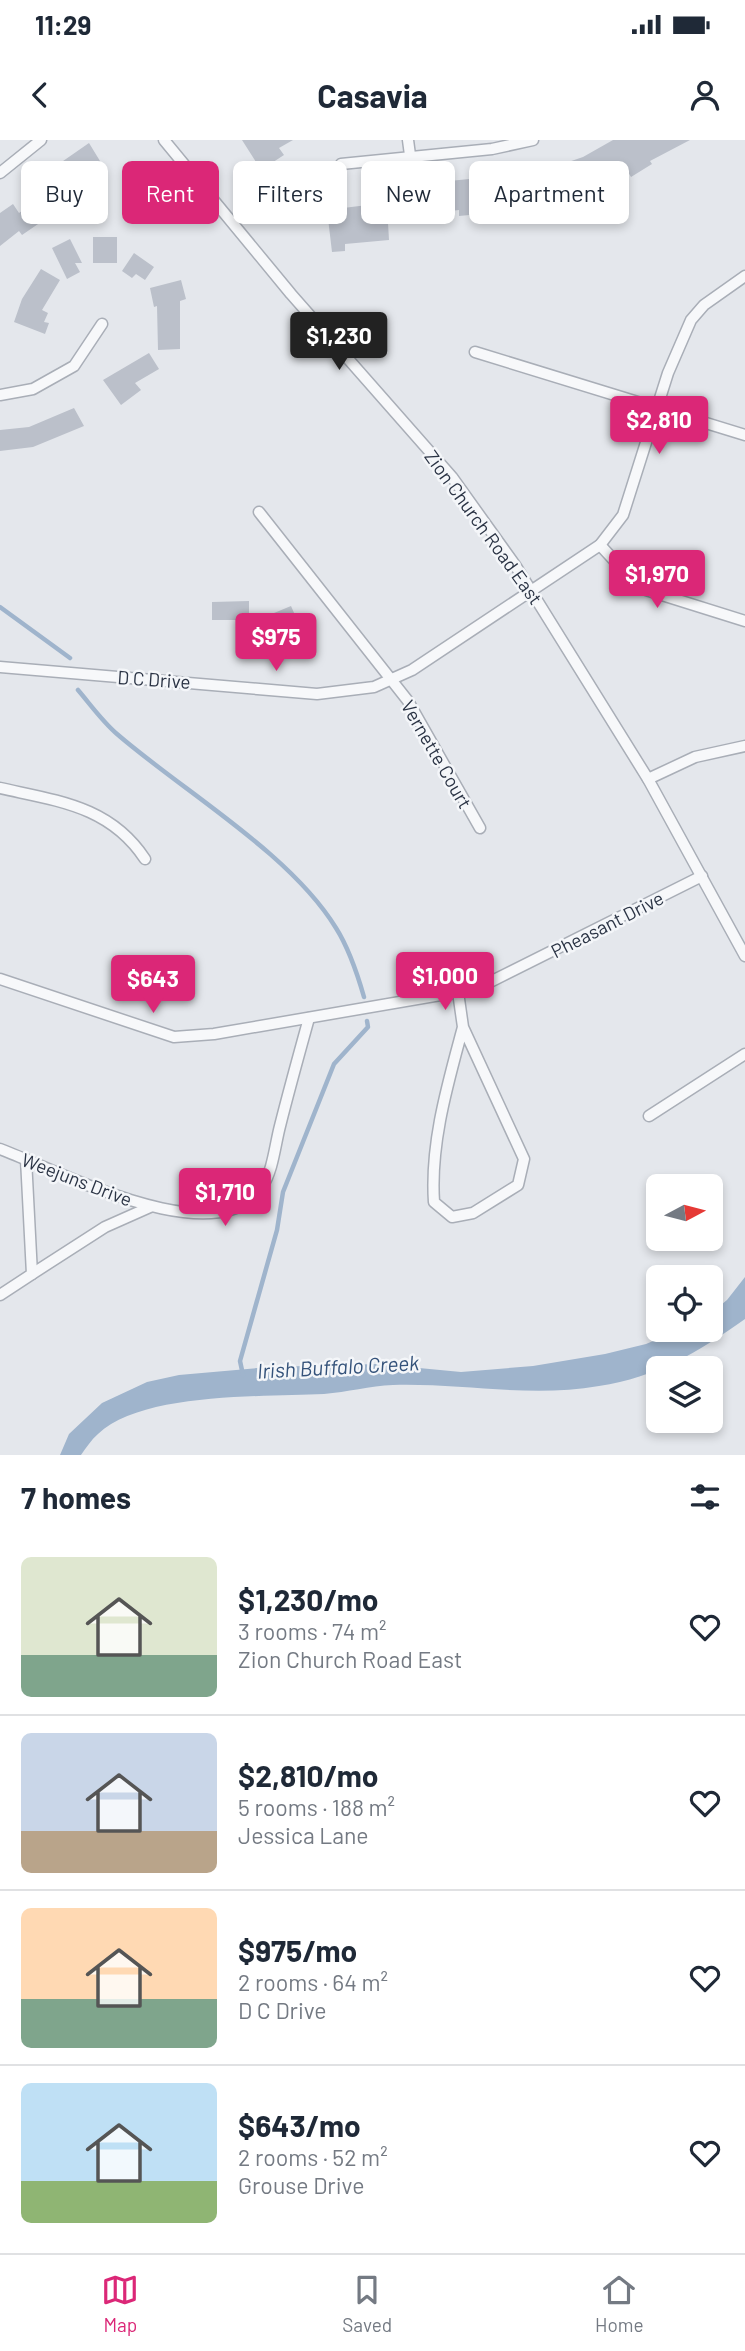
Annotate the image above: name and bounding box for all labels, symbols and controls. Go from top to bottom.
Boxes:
text: 11:29 [35,9,91,40]
icon: back [21,76,59,114]
text: Casavia [317,76,428,114]
icon: person [686,76,724,114]
chip: Buy [21,161,108,224]
chip: Rent [122,161,219,224]
chip: Filters [233,161,347,224]
chip: New [361,161,455,224]
chip: Apartment [469,161,629,224]
pin: $1,230 [282,313,396,372]
text: $1,230 [306,321,372,349]
pin: $2,810 [602,396,716,456]
text: $2,810 [626,405,692,433]
street label: Zion Church Road East [420,445,548,609]
pin: $1,970 [600,550,714,610]
text: $1,970 [625,559,689,587]
pin: $975 [235,614,317,673]
text: $975 [251,622,301,650]
street label: D C Drive [117,665,191,693]
street label: Vernette Court [397,696,477,812]
street label: Pheasant Drive [547,886,667,962]
pin: $1,000 [388,952,502,1012]
pin: $643 [112,956,194,1015]
text: $1,000 [412,961,478,989]
text: $643 [127,964,179,992]
street label: Weejuns Drive [19,1147,135,1211]
pin: $1,710 [168,1168,282,1228]
north arrow [646,1174,723,1251]
map controls [646,1174,723,1433]
text: $1,710 [195,1177,255,1205]
button: locate [646,1265,723,1342]
water label: Irish Buffalo Creek [256,1349,421,1383]
button: layers [646,1356,723,1433]
icon: filters [686,1478,724,1516]
text: 7 homes [21,1479,131,1515]
text: $1,230/mo [238,1581,378,1617]
icon: home [77,1585,161,1669]
icon: heart [686,1608,724,1646]
text: 3 rooms · 74 m² [238,1617,387,1645]
text: Zion Church Road East [238,1645,462,1673]
text: $2,810/mo [238,1757,379,1793]
icon: home [77,1761,161,1845]
icon: heart [686,1784,724,1822]
text: 5 rooms · 188 m² [238,1793,395,1821]
text: Jessica Lane [238,1821,369,1849]
text: $975/mo [238,1932,357,1968]
icon: home [77,1936,161,2020]
icon: heart [686,1959,724,1997]
text: 2 rooms · 64 m² [238,1968,388,1996]
text: D C Drive [238,1996,327,2024]
text: $643/mo [238,2107,361,2143]
icon: home [77,2111,161,2195]
icon: heart [686,2134,724,2172]
text: 2 rooms · 52 m² [238,2143,388,2171]
text: Grouse Drive [238,2171,364,2199]
tab: Map [101,2271,139,2336]
tab: Saved [342,2271,392,2336]
tab: Home [595,2271,644,2336]

